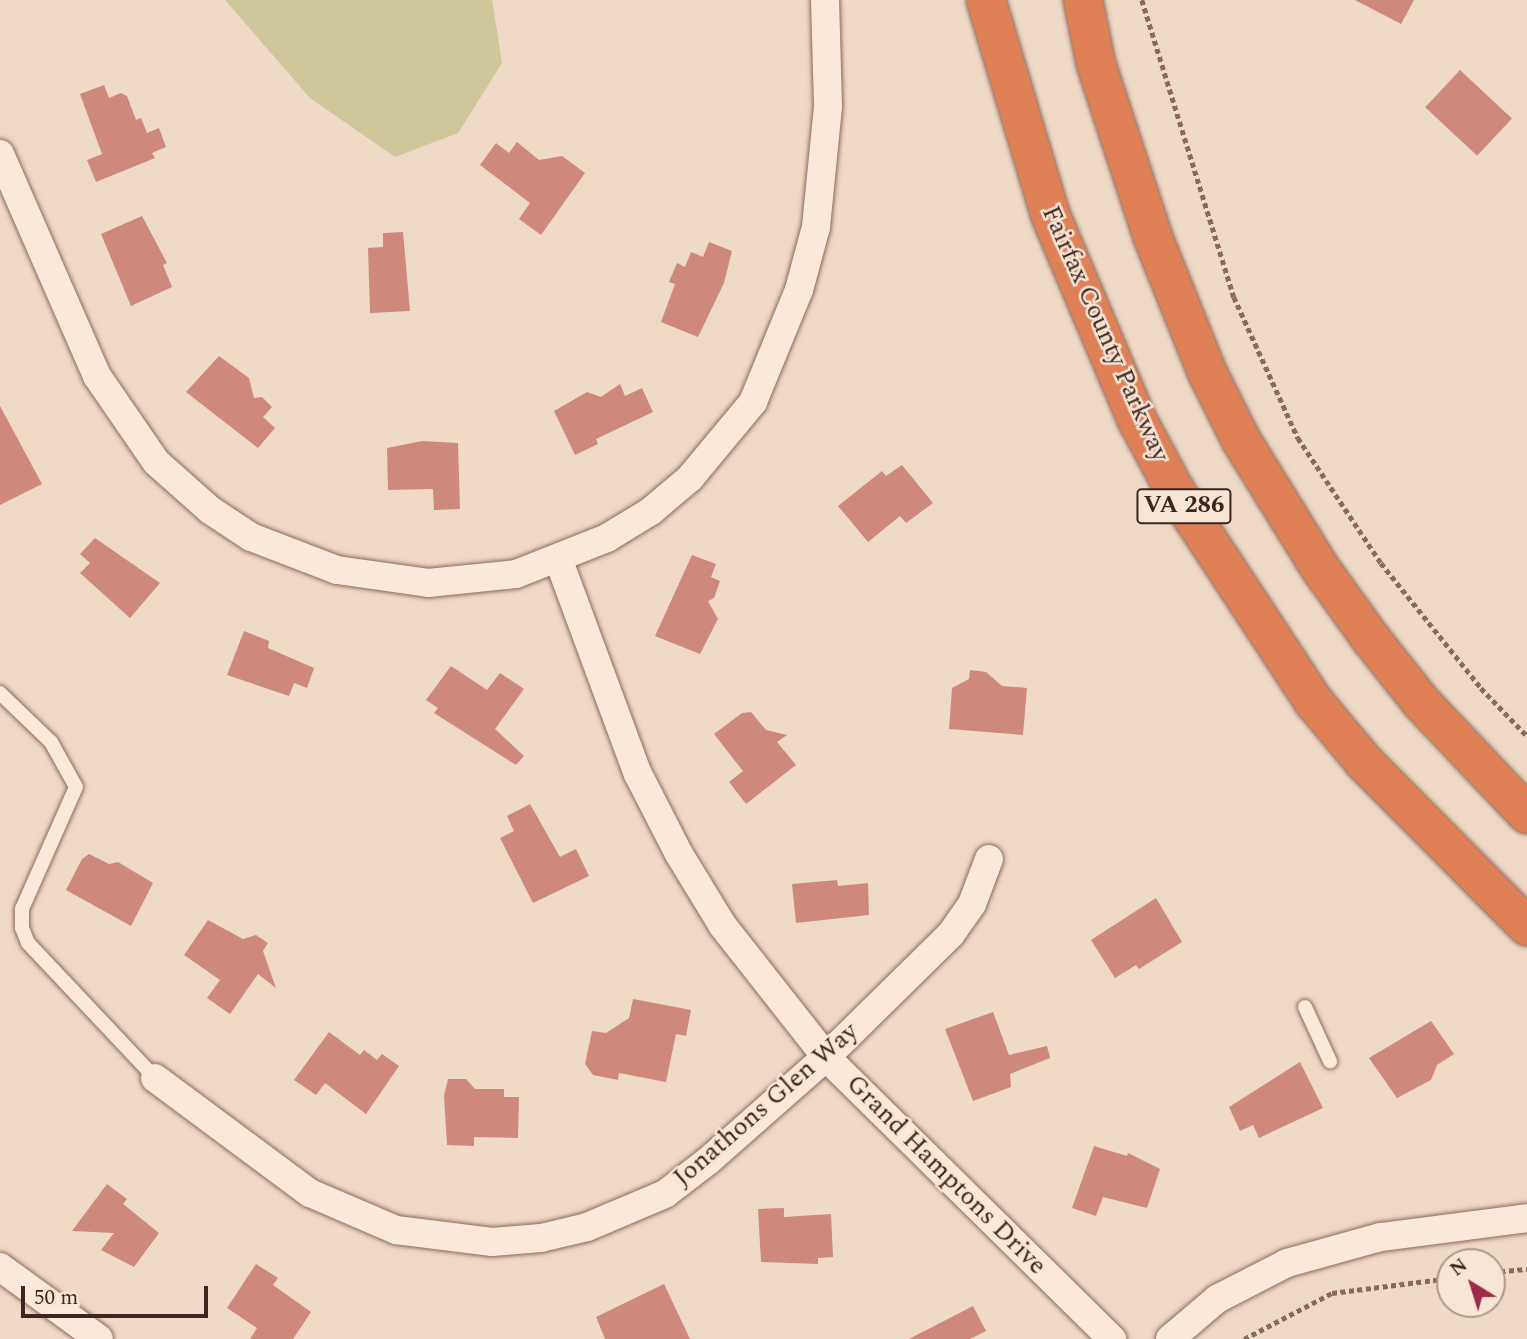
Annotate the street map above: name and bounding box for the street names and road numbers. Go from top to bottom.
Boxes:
street label: Fairfax County Parkway [1034,201,1176,467]
road number: VA 286 [1135,486,1233,526]
street label: Jonathons Glen Way [667,1016,865,1194]
street label: Grand Hamptons Drive [839,1068,1053,1282]

